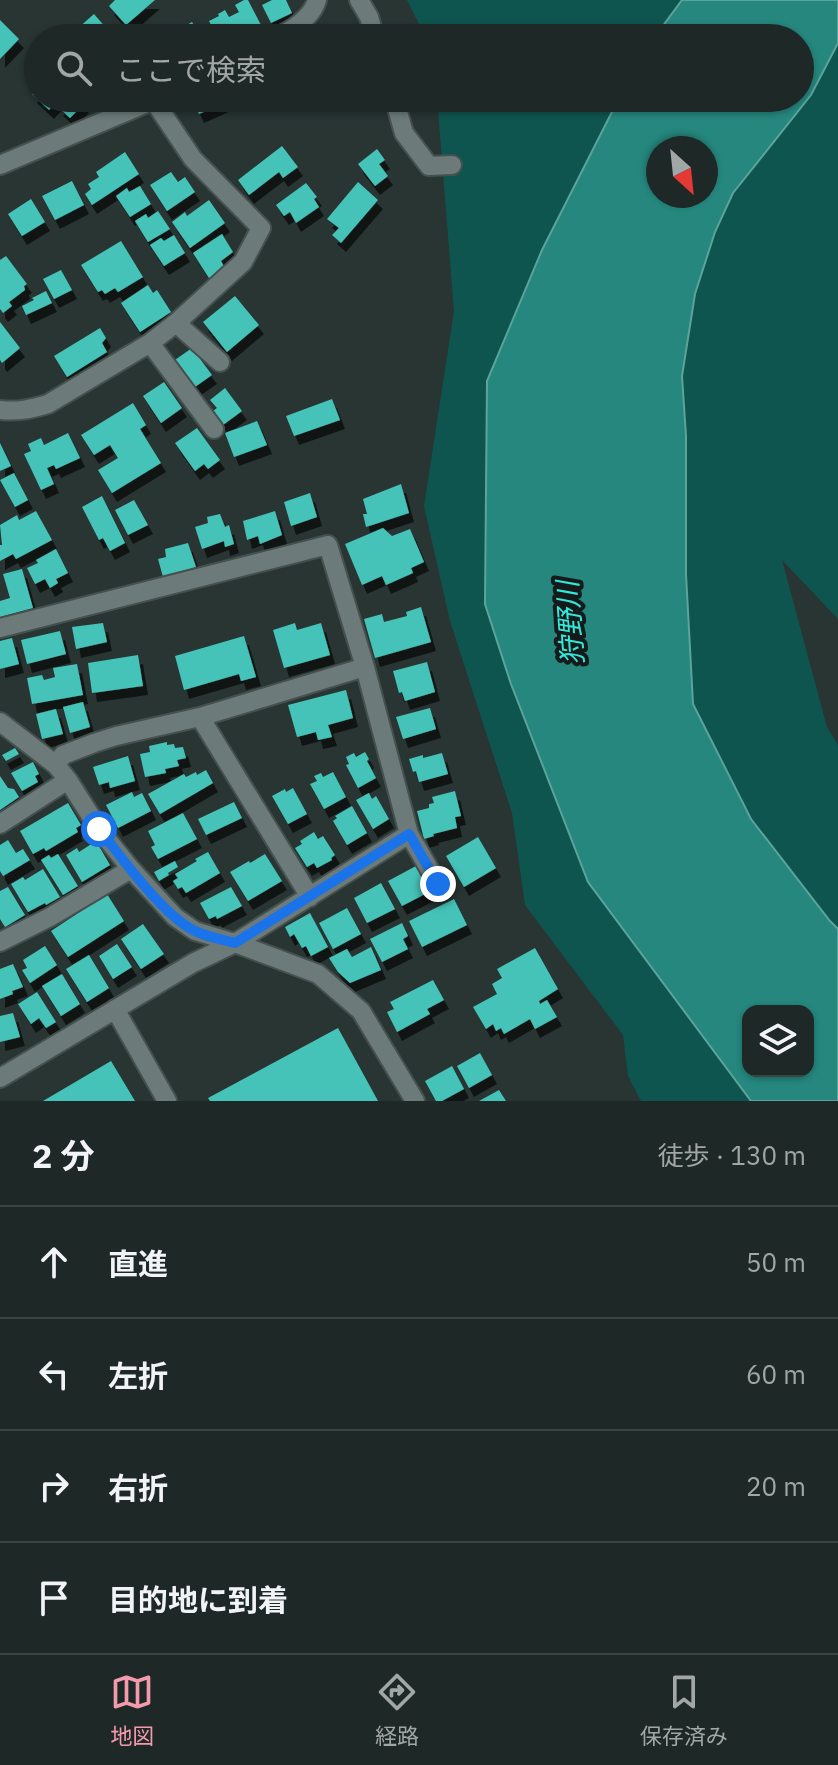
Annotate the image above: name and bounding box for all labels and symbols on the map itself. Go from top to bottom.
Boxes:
north arrow [646,136,718,208]
water label: 狩野川 [548,577,591,666]
route start [81,811,117,847]
route end [420,866,456,902]

